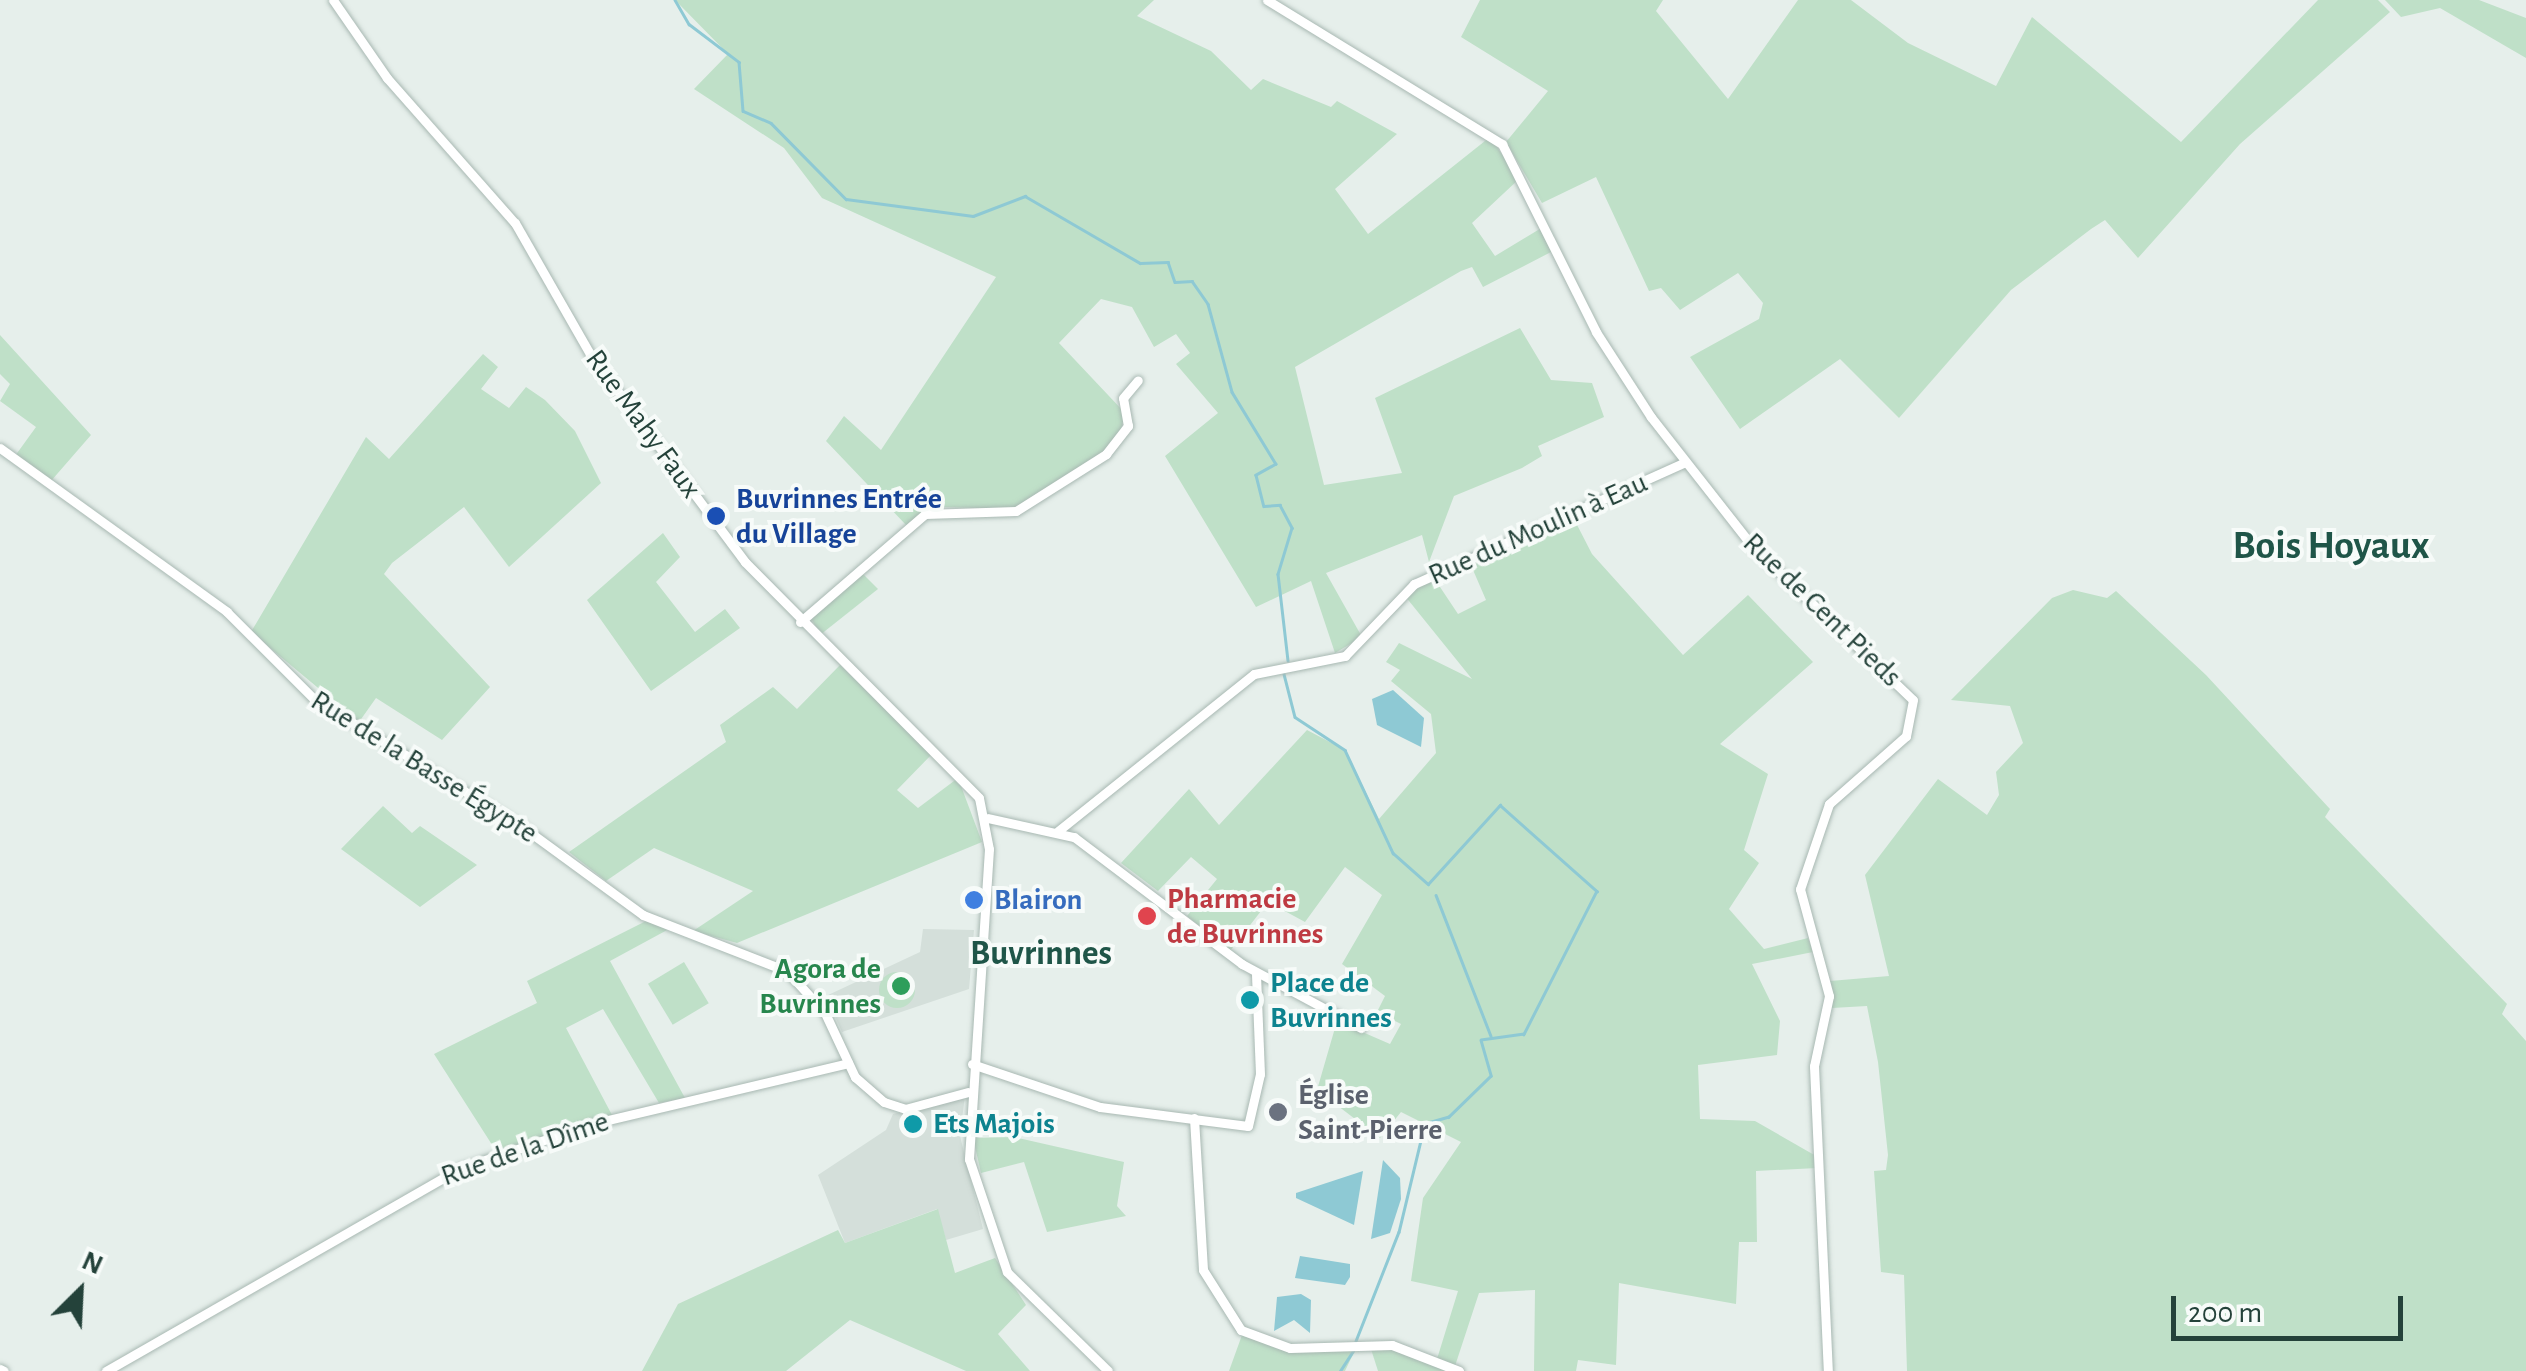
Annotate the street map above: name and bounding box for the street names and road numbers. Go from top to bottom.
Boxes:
street label: Rue Mahy Faux [577,343,709,505]
street label: Rue du Moulin à Eau [1423,465,1653,593]
street label: Rue de Cent Pieds [1735,525,1909,695]
street label: Rue de la Basse Égypte [304,683,544,851]
street label: Rue de la Dîme [436,1103,614,1195]

